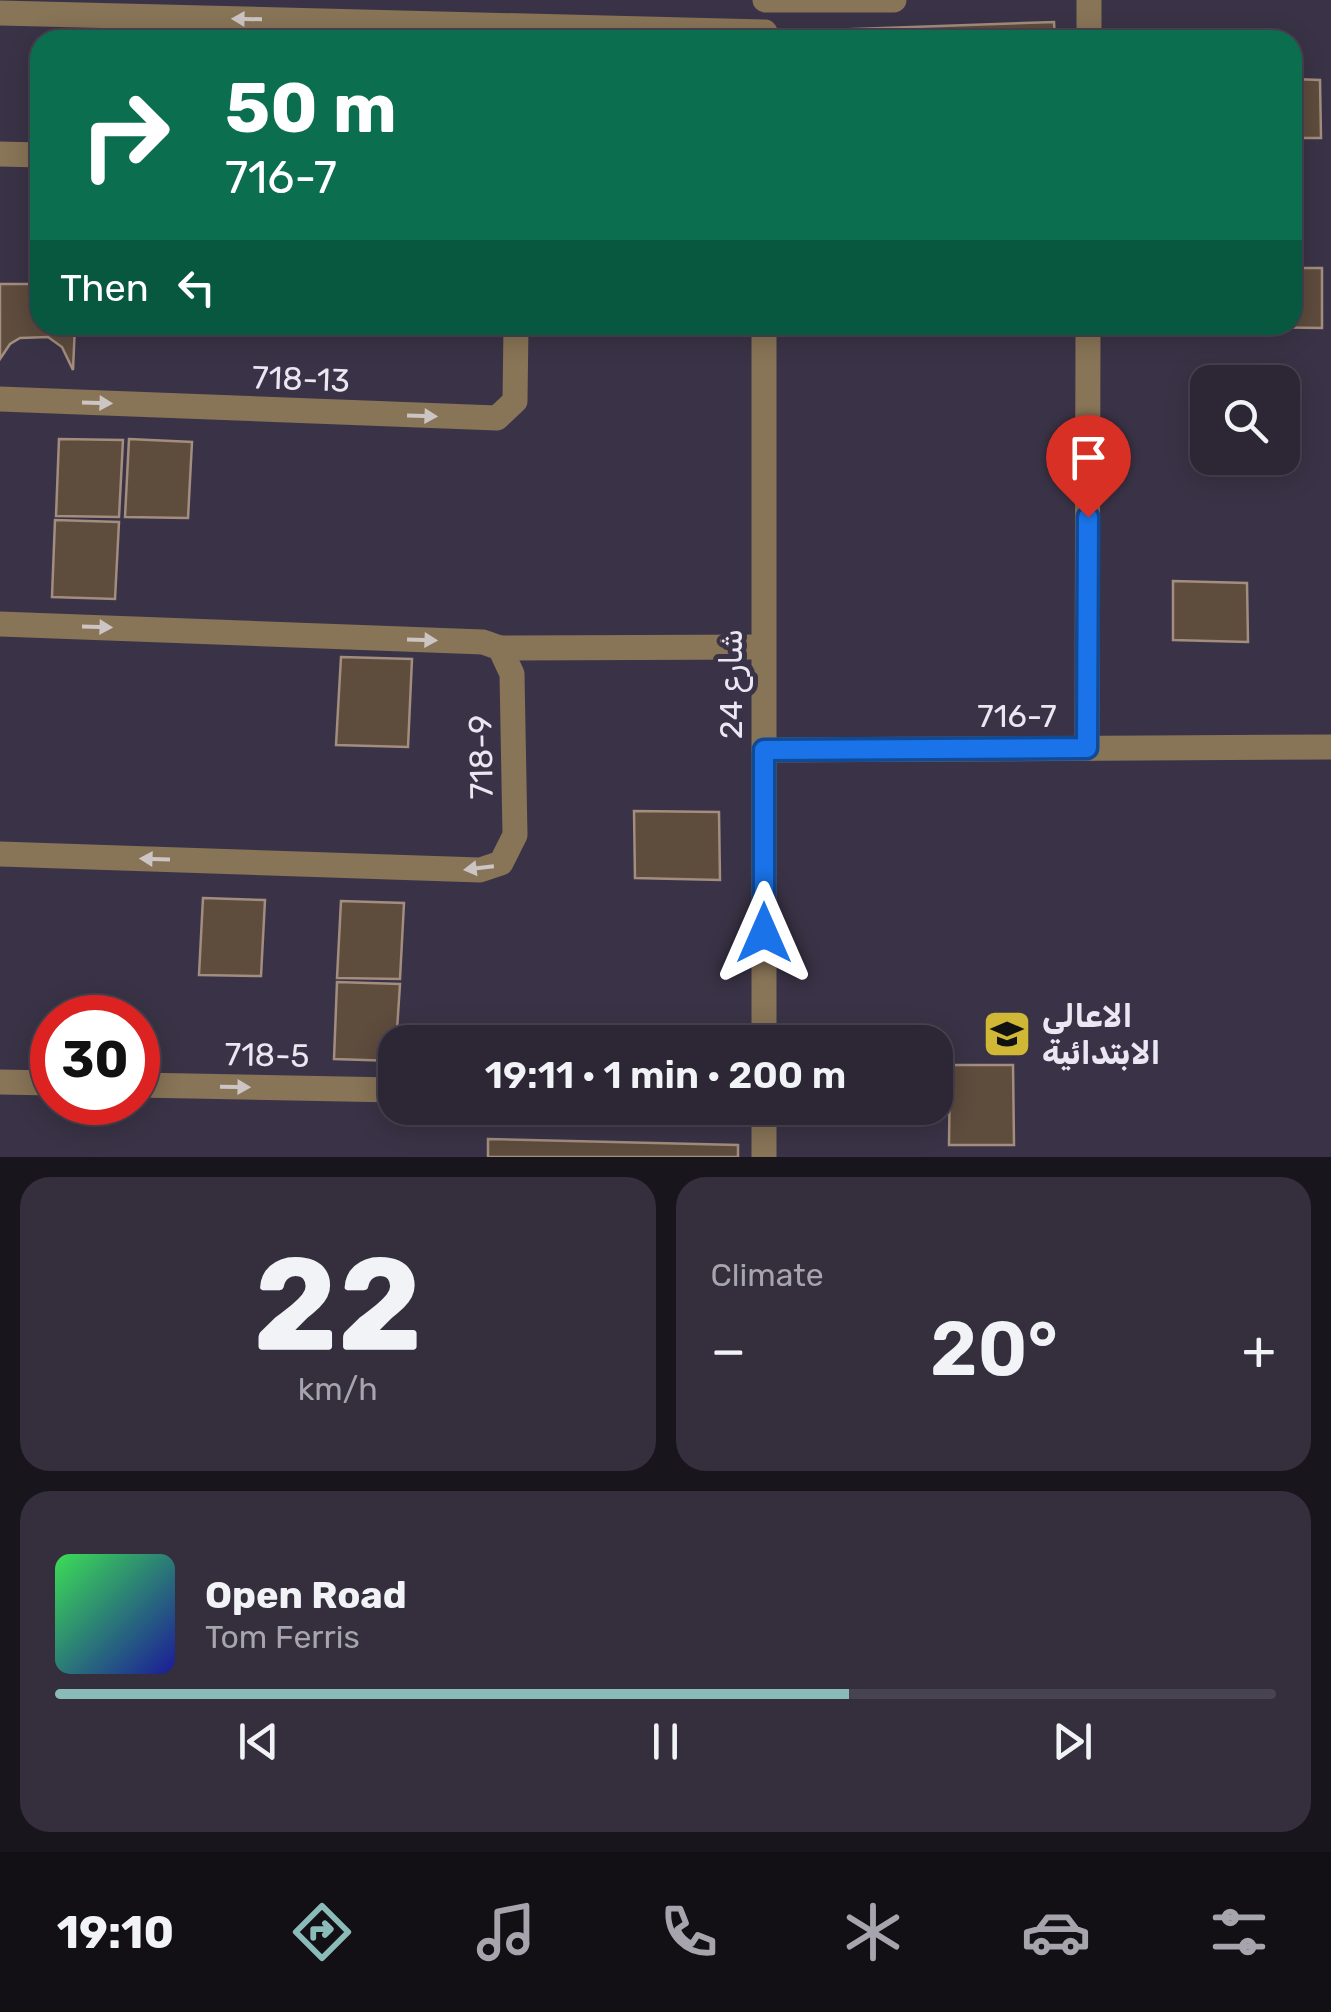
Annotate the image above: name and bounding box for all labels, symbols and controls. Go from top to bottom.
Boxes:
one-way arrow [231,10,263,26]
text: 50 m [225,67,397,150]
icon: right [60,70,190,200]
text: 716-7 [225,151,337,204]
icon: left [169,260,224,315]
text: Then [60,265,149,311]
street label: 718-13 [252,358,350,400]
map controls [1190,365,1300,475]
button: search [1190,365,1300,475]
one-way arrow [82,396,114,412]
one-way arrow [407,408,439,424]
pin [1046,415,1131,518]
icon: arrive [1061,430,1116,485]
one-way arrow [82,620,114,636]
street label: شارع 24 [712,629,753,739]
one-way arrow [407,632,439,648]
street label: 716-7 [977,697,1057,735]
street label: 718-9 [461,714,501,800]
one-way arrow [138,851,170,867]
one-way arrow [463,860,494,876]
position arrow [712,881,816,985]
speed limit sign: 30 [30,995,160,1125]
place label: الاعالي الابتدائية [1042,997,1161,1072]
school or university icon: الاعالي الابتدائية [981,1008,1033,1060]
street label: 718-5 [224,1035,310,1075]
text: 19:11 · 1 min · 200 m [485,1052,846,1098]
one-way arrow [219,1079,251,1095]
text: 22 [253,1227,422,1382]
text: Climate [711,1256,824,1294]
text: 20° [930,1305,1058,1394]
text: − [711,1318,746,1383]
text: + [1242,1318,1276,1383]
text: km/h [298,1370,378,1408]
text: Open Road [205,1572,407,1618]
text: Tom Ferris [205,1618,360,1656]
icon: previous [231,1714,286,1769]
icon: pause [638,1714,693,1769]
icon: next [1045,1714,1100,1769]
icon: directions [287,1897,357,1967]
icon: music [471,1897,541,1967]
icon: phone [654,1897,724,1967]
icon: climate [838,1897,908,1967]
icon: car [1021,1897,1091,1967]
icon: filters [1204,1897,1274,1967]
text: 19:10 [57,1906,174,1959]

